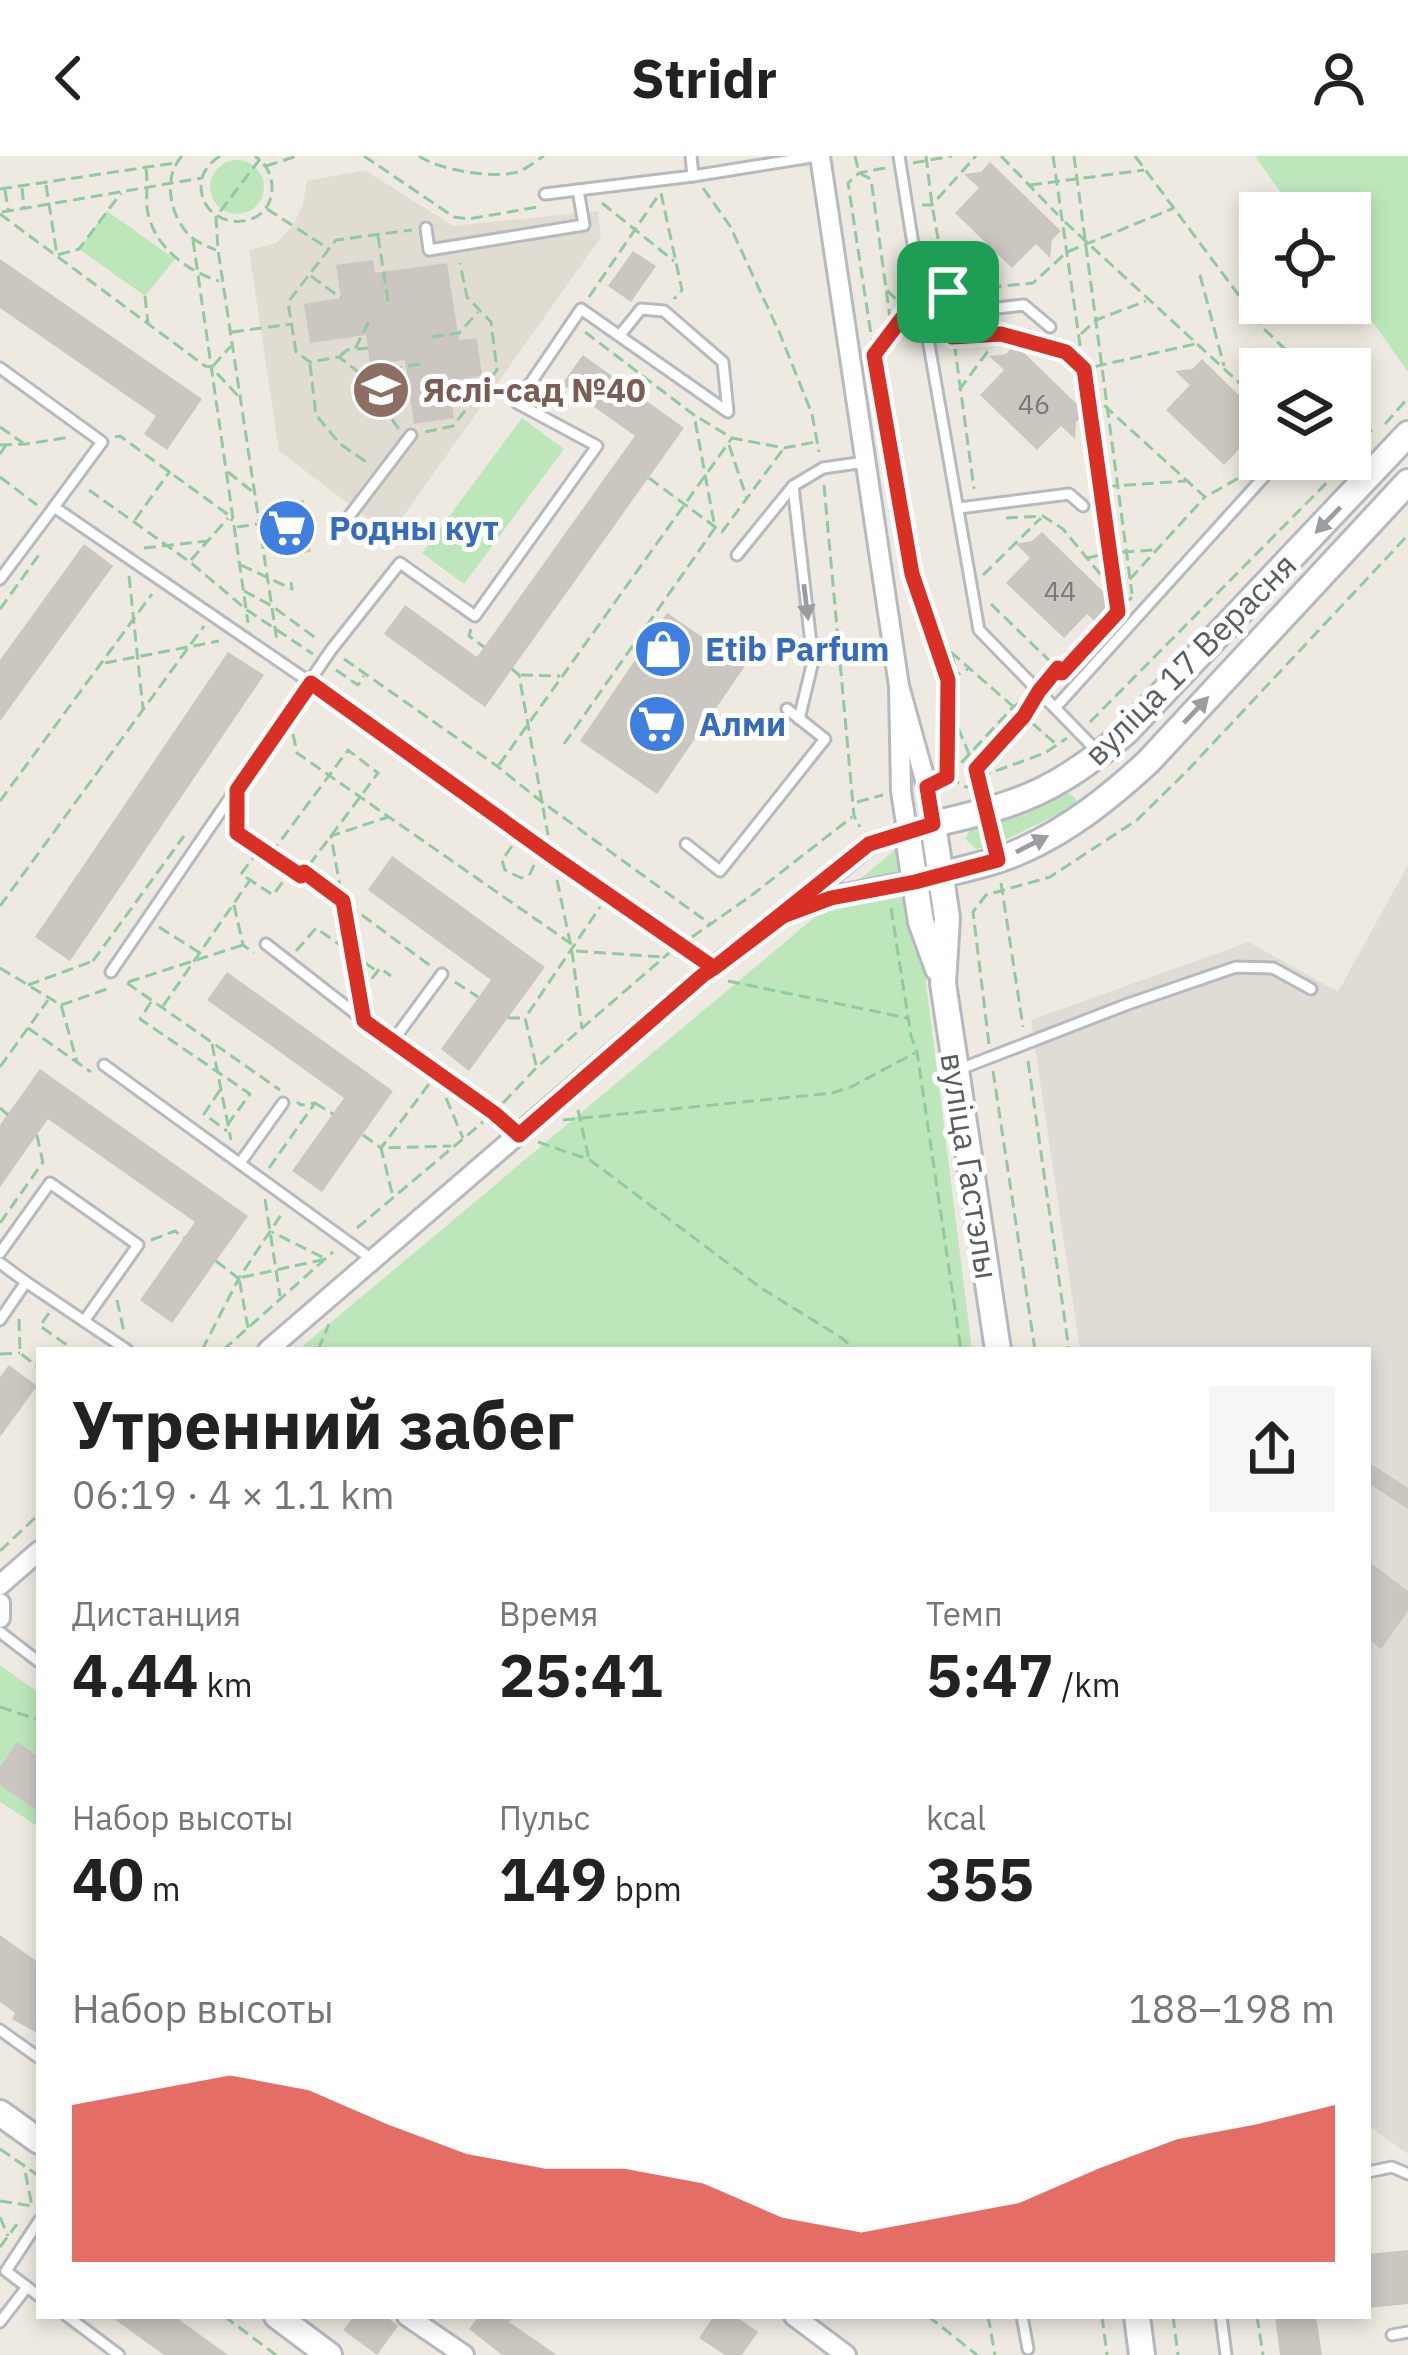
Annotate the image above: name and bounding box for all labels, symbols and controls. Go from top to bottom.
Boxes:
text: Stridr [631,43,777,113]
icon: back [36,45,102,111]
icon: person [1306,45,1372,111]
map controls [1239,192,1371,480]
button: locate [1239,192,1371,324]
pin [897,241,999,343]
icon: arrive [915,259,981,325]
button: layers [1239,348,1371,480]
school or university icon: Яслі-сад №40 [350,359,412,421]
place label: Яслі-сад №40 [423,368,646,411]
house number: 46 [1018,386,1050,421]
supermarket icon: Родны кут [256,497,318,559]
one-way arrow [1314,505,1342,534]
place label: Родны кут [329,506,499,549]
street label: вуліца 17 Верасня [1074,543,1305,774]
house number: 44 [1044,573,1076,608]
one-way arrow [797,584,816,621]
shop icon: Etib Parfum [632,618,694,680]
place label: Etib Parfum [705,627,890,670]
supermarket icon: Алми [626,693,688,755]
one-way arrow [1182,696,1209,725]
place label: Алми [699,702,786,745]
one-way arrow [1015,835,1049,855]
street label: вуліца Гастэлы [931,1049,1010,1282]
text: Утренний забег [72,1381,575,1467]
button: share [1209,1386,1335,1512]
text: 06:19 · 4 × 1.1 km [72,1469,395,1520]
text: Дистанция [72,1592,241,1635]
text: Время [499,1592,598,1635]
text: Темп [926,1592,1003,1635]
text: 4.44 [72,1635,199,1714]
text: 25:41 [499,1635,663,1714]
text: 5:47 [926,1635,1054,1714]
text: km [199,1663,253,1706]
text: /km [1054,1663,1120,1706]
text: Набор высоты [72,1796,293,1839]
text: Пульс [499,1796,590,1839]
text: kcal [926,1796,986,1839]
text: 40 [72,1839,144,1918]
text: 149 [499,1839,607,1918]
text: 355 [926,1839,1034,1918]
text: m [144,1867,181,1910]
text: bpm [607,1867,682,1910]
text: Набор высоты [72,1983,334,2034]
text: 188–198 m [1128,1983,1335,2034]

